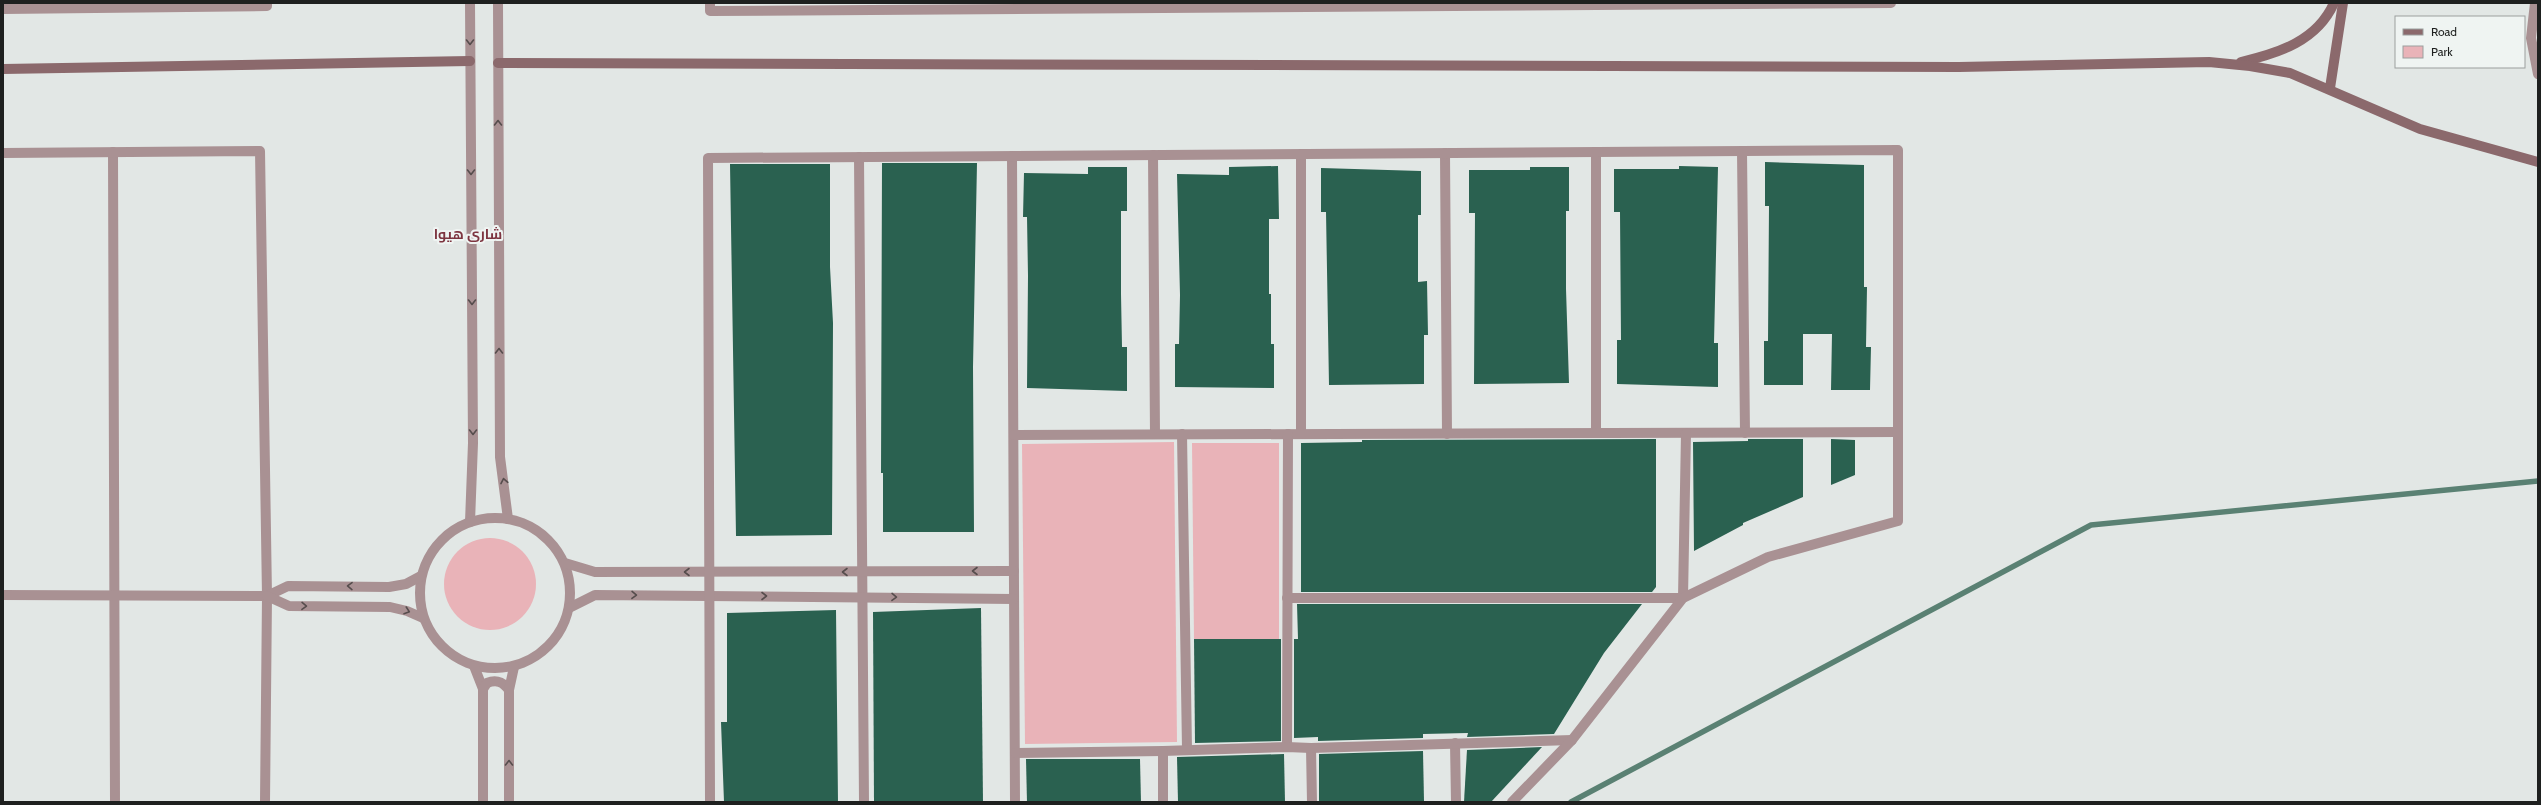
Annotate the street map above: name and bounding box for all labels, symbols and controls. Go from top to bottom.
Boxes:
legend [2395,16,2525,68]
text: Road [2431,24,2457,39]
one-way arrow [466,39,474,45]
text: Park [2431,44,2453,59]
one-way arrow [494,120,502,126]
one-way arrow [467,169,475,175]
district label: شاری هیوا [434,225,502,243]
one-way arrow [468,299,476,305]
one-way arrow [495,348,503,354]
one-way arrow [469,429,477,435]
one-way arrow [500,477,508,484]
one-way arrow [972,567,978,575]
one-way arrow [684,568,690,576]
one-way arrow [842,568,848,576]
one-way arrow [347,582,353,590]
one-way arrow [631,591,637,599]
one-way arrow [761,592,767,600]
one-way arrow [891,593,897,602]
one-way arrow [301,602,307,610]
one-way arrow [403,607,410,615]
one-way arrow [505,760,513,766]

